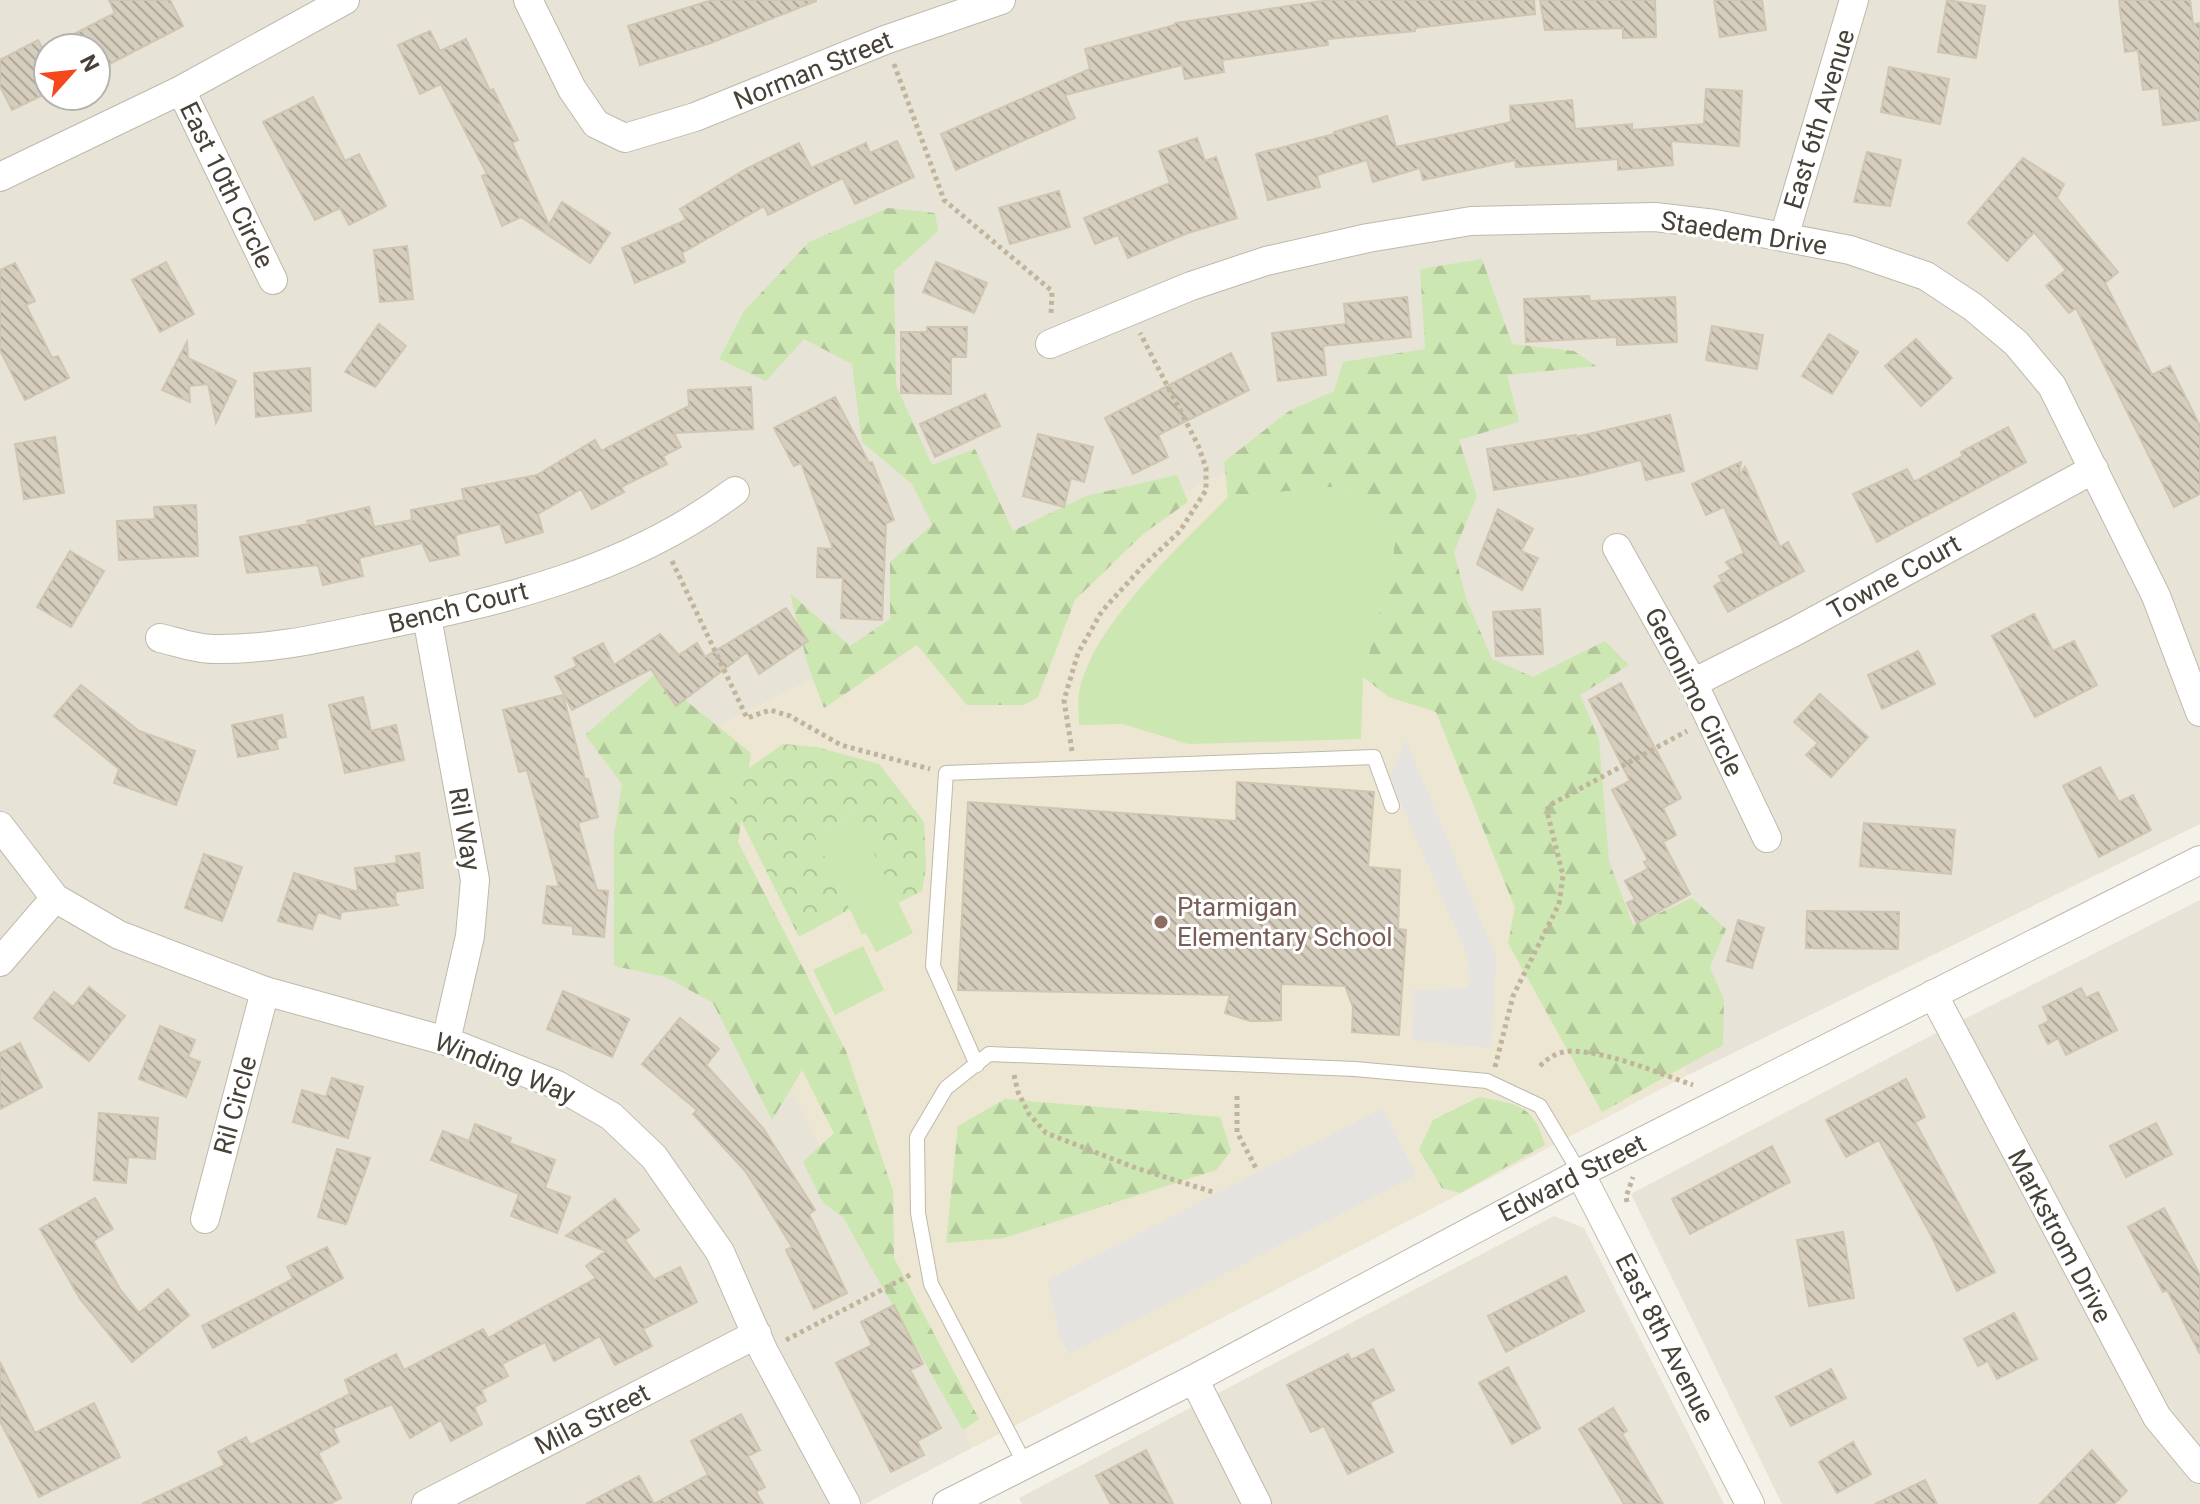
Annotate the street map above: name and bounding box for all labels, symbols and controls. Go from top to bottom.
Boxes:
street label: Norman Street [729,25,897,115]
street label: East 6th Avenue [1777,26,1861,212]
north arrow [32,32,112,112]
text: N [75,51,104,76]
street label: East 10th Circle [174,97,280,273]
street label: Staedem Drive [1659,205,1829,261]
street label: Towne Court [1822,528,1966,626]
street label: Bench Court [385,575,531,639]
street label: Geronimo Circle [1639,603,1749,781]
street label: Ril Way [443,785,487,873]
place label: Ptarmigan Elementary School [1177,892,1393,952]
marker: Ptarmigan Elementary School [1152,913,1170,931]
street label: Winding Way [430,1026,580,1110]
street label: Ril Circle [207,1053,263,1157]
street label: Edward Street [1493,1128,1651,1228]
street label: Markstrom Drive [2002,1144,2118,1328]
street label: East 8th Avenue [1609,1248,1721,1428]
street label: Mila Street [530,1377,654,1461]

